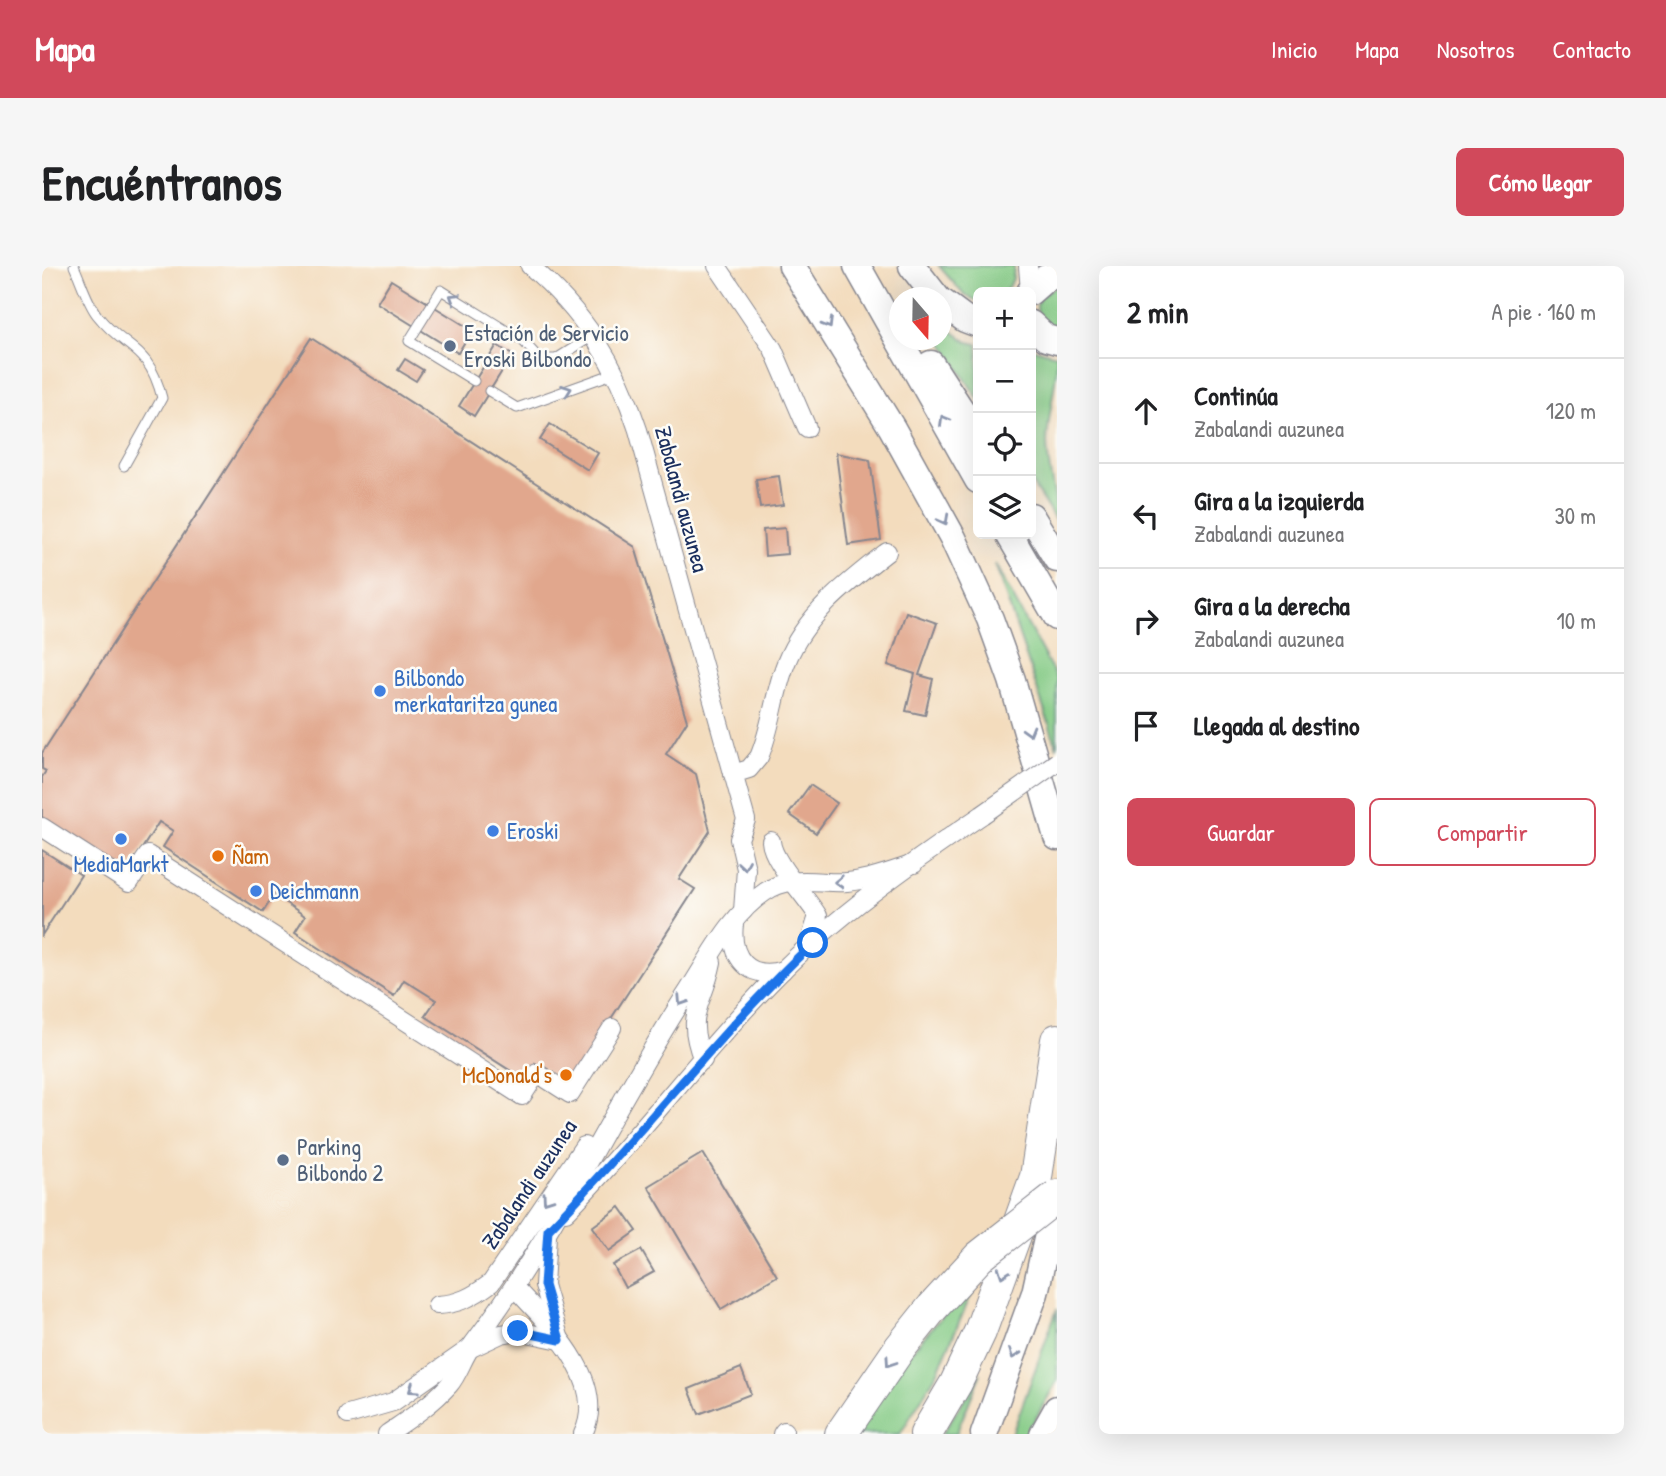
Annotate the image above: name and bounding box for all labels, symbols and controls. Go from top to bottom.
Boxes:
text: Mapa [35,27,95,71]
text: Inicio [1271,33,1317,65]
text: Mapa [1355,33,1399,65]
text: Nosotros [1437,33,1514,65]
text: Contacto [1552,33,1631,65]
button: Cómo llegar [1456,148,1624,216]
text: Encuéntranos [42,149,282,215]
north arrow [889,287,952,350]
map controls [973,287,1036,539]
button: + [973,287,1036,350]
text: 2 min [1127,292,1189,332]
one-way arrow [449,293,462,306]
text: A pie · 160 m [1491,296,1596,327]
place label: Estación de Servicio Eroski Bilbondo [464,317,629,374]
one-way arrow [820,317,833,330]
marker: Estación de Servicio Eroski Bilbondo [442,338,458,354]
button: − [973,350,1036,413]
text: Continúa [1194,378,1278,413]
one-way arrow [560,385,572,399]
icon: ahead [1127,392,1165,430]
text: 120 m [1546,395,1596,426]
button: locate [973,413,1036,476]
text: Zabalandi auzunea [1194,413,1344,444]
one-way arrow [940,415,953,428]
street label: Zabalandi auzunea [648,422,717,575]
button: layers [973,476,1036,539]
text: Gira a la izquierda [1194,483,1364,518]
icon: left [1127,497,1165,535]
text: 30 m [1554,500,1596,531]
one-way arrow [935,513,949,525]
text: Zabalandi auzunea [1194,518,1344,549]
text: Gira a la derecha [1194,588,1350,623]
icon: right [1127,602,1165,640]
text: 10 m [1556,605,1596,636]
text: Zabalandi auzunea [1194,623,1344,654]
place label: Bilbondo merkataritza gunea [394,662,557,719]
marker: Bilbondo merkataritza gunea [372,683,388,699]
icon: arrive [1127,707,1165,745]
text: Llegada al destino [1194,708,1360,743]
one-way arrow [1020,724,1035,736]
button: Guardar [1127,798,1355,866]
button: Compartir [1369,798,1596,866]
place label: Eroski [507,815,559,846]
marker: Eroski [485,823,501,839]
marker: MediaMarkt [113,831,129,847]
place label: Ñam [232,840,269,871]
place label: MediaMarkt [74,848,170,879]
marker: Ñam [210,848,226,864]
one-way arrow [736,859,751,871]
one-way arrow [833,874,844,889]
place label: Deichmann [270,875,359,906]
marker: Deichmann [248,883,264,899]
route start [797,927,828,958]
one-way arrow [678,993,691,1006]
place label: McDonald's [462,1059,552,1090]
marker: McDonald's [558,1067,574,1083]
street label: Zabalandi auzunea [474,1113,583,1255]
place label: Parking Bilbondo 2 [297,1131,384,1188]
marker: Parking Bilbondo 2 [275,1152,291,1168]
one-way arrow [543,1191,555,1204]
one-way arrow [997,1266,1011,1278]
route end [502,1315,533,1346]
one-way arrow [1008,1347,1022,1359]
one-way arrow [886,1354,898,1367]
one-way arrow [408,1381,421,1393]

